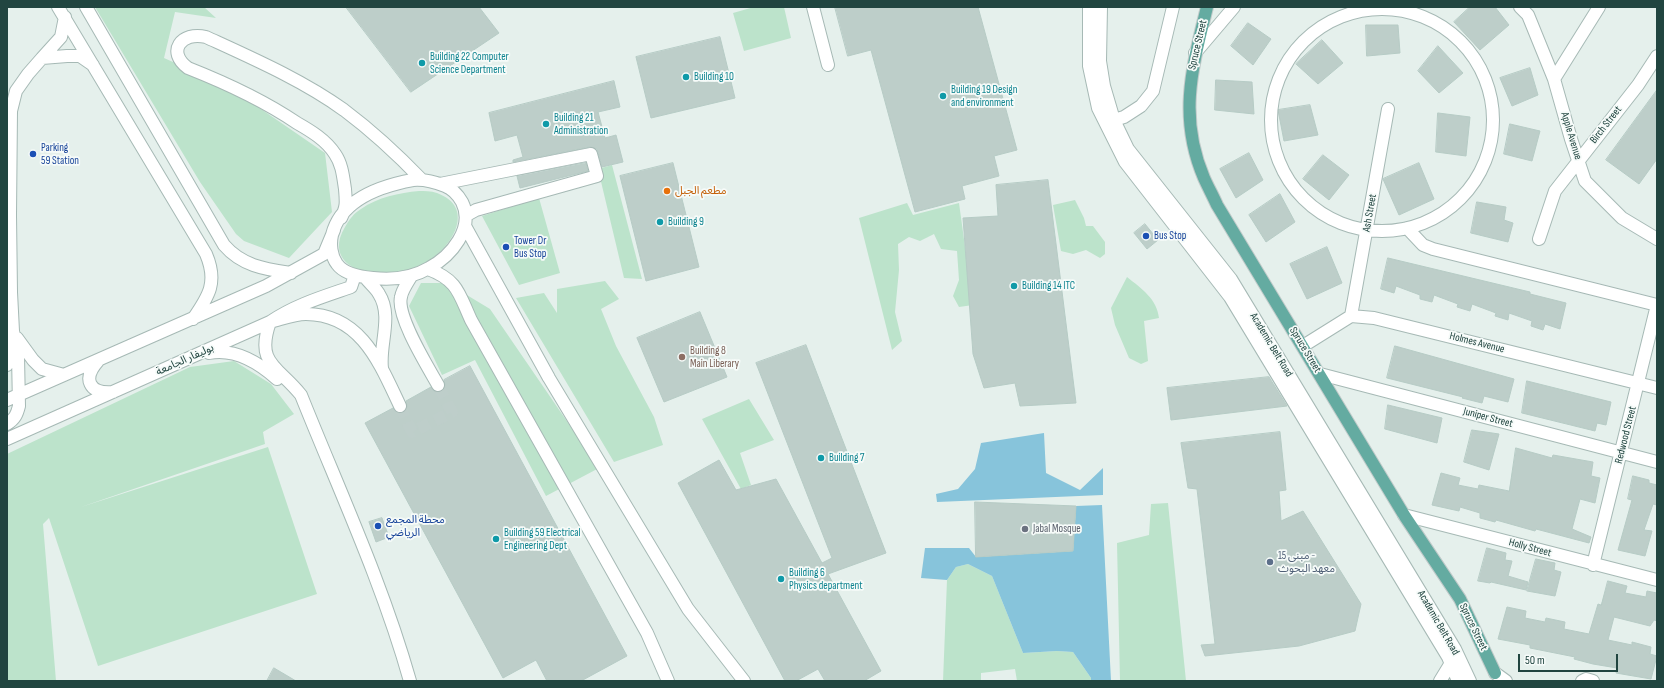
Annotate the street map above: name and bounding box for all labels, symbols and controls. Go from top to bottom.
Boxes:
street label: Spruce Street [1186,19,1210,71]
place label: Building 22 Computer Science Department [430,50,509,76]
marker: Building 22 Computer Science Department [417,58,427,68]
place label: Building 10 [694,70,734,84]
marker: Building 10 [681,72,691,82]
place label: Building 19 Design and environment [951,83,1017,109]
marker: Building 19 Design and environment [938,91,948,101]
street label: Birch Street [1587,104,1625,146]
place label: Building 21 Administration [554,111,608,137]
street label: Apple Avenue [1558,111,1584,161]
marker: Building 21 Administration [541,119,551,129]
place label: Parking 59 Station [41,141,79,167]
marker: Parking 59 Station [28,149,38,159]
place label: مطعم الجبل [675,184,727,198]
marker: مطعم الجبل [662,186,672,196]
street label: Ash Street [1360,193,1380,233]
place label: Building 9 [668,215,704,229]
marker: Building 9 [655,217,665,227]
place label: Bus Stop [1154,229,1186,243]
marker: Bus Stop [1141,231,1151,241]
place label: Tower Dr Bus Stop [514,234,546,260]
marker: Tower Dr Bus Stop [501,242,511,252]
place label: Building 14 ITC [1022,279,1075,293]
marker: Building 14 ITC [1009,281,1019,291]
street label: Academic Belt Road [1247,311,1295,379]
street label: Spruce Street [1286,325,1324,375]
street label: Holmes Avenue [1448,330,1506,356]
street label: بوليفار الجامعة [154,341,216,379]
place label: Building 8 Main Liberary [690,344,739,370]
marker: Building 8 Main Liberary [677,352,687,362]
street label: Juniper Street [1462,405,1514,431]
street label: Redwood Street [1612,405,1640,465]
place label: Building 7 [829,451,864,465]
marker: Building 7 [816,453,826,463]
place label: محطة المجمع الرياضي [386,513,445,539]
marker: محطة المجمع الرياضي [373,521,383,531]
place label: Jabal Mosque [1033,522,1081,536]
marker: Jabal Mosque [1020,524,1030,534]
place label: Building 59 Electrical Engineering Dept [504,526,581,552]
marker: Building 59 Electrical Engineering Dept [491,534,501,544]
street label: Holly Street [1507,536,1553,560]
place label: مبنى 15 - معهد البحوث [1278,549,1335,575]
marker: مبنى 15 - معهد البحوث [1265,557,1275,567]
place label: Building 6 Physics department [789,566,863,592]
marker: Building 6 Physics department [776,574,786,584]
street label: Academic Belt Road [1414,588,1462,658]
street label: Spruce Street [1456,601,1490,653]
scale bar [1520,646,1620,672]
text: 50 m [1525,653,1545,668]

